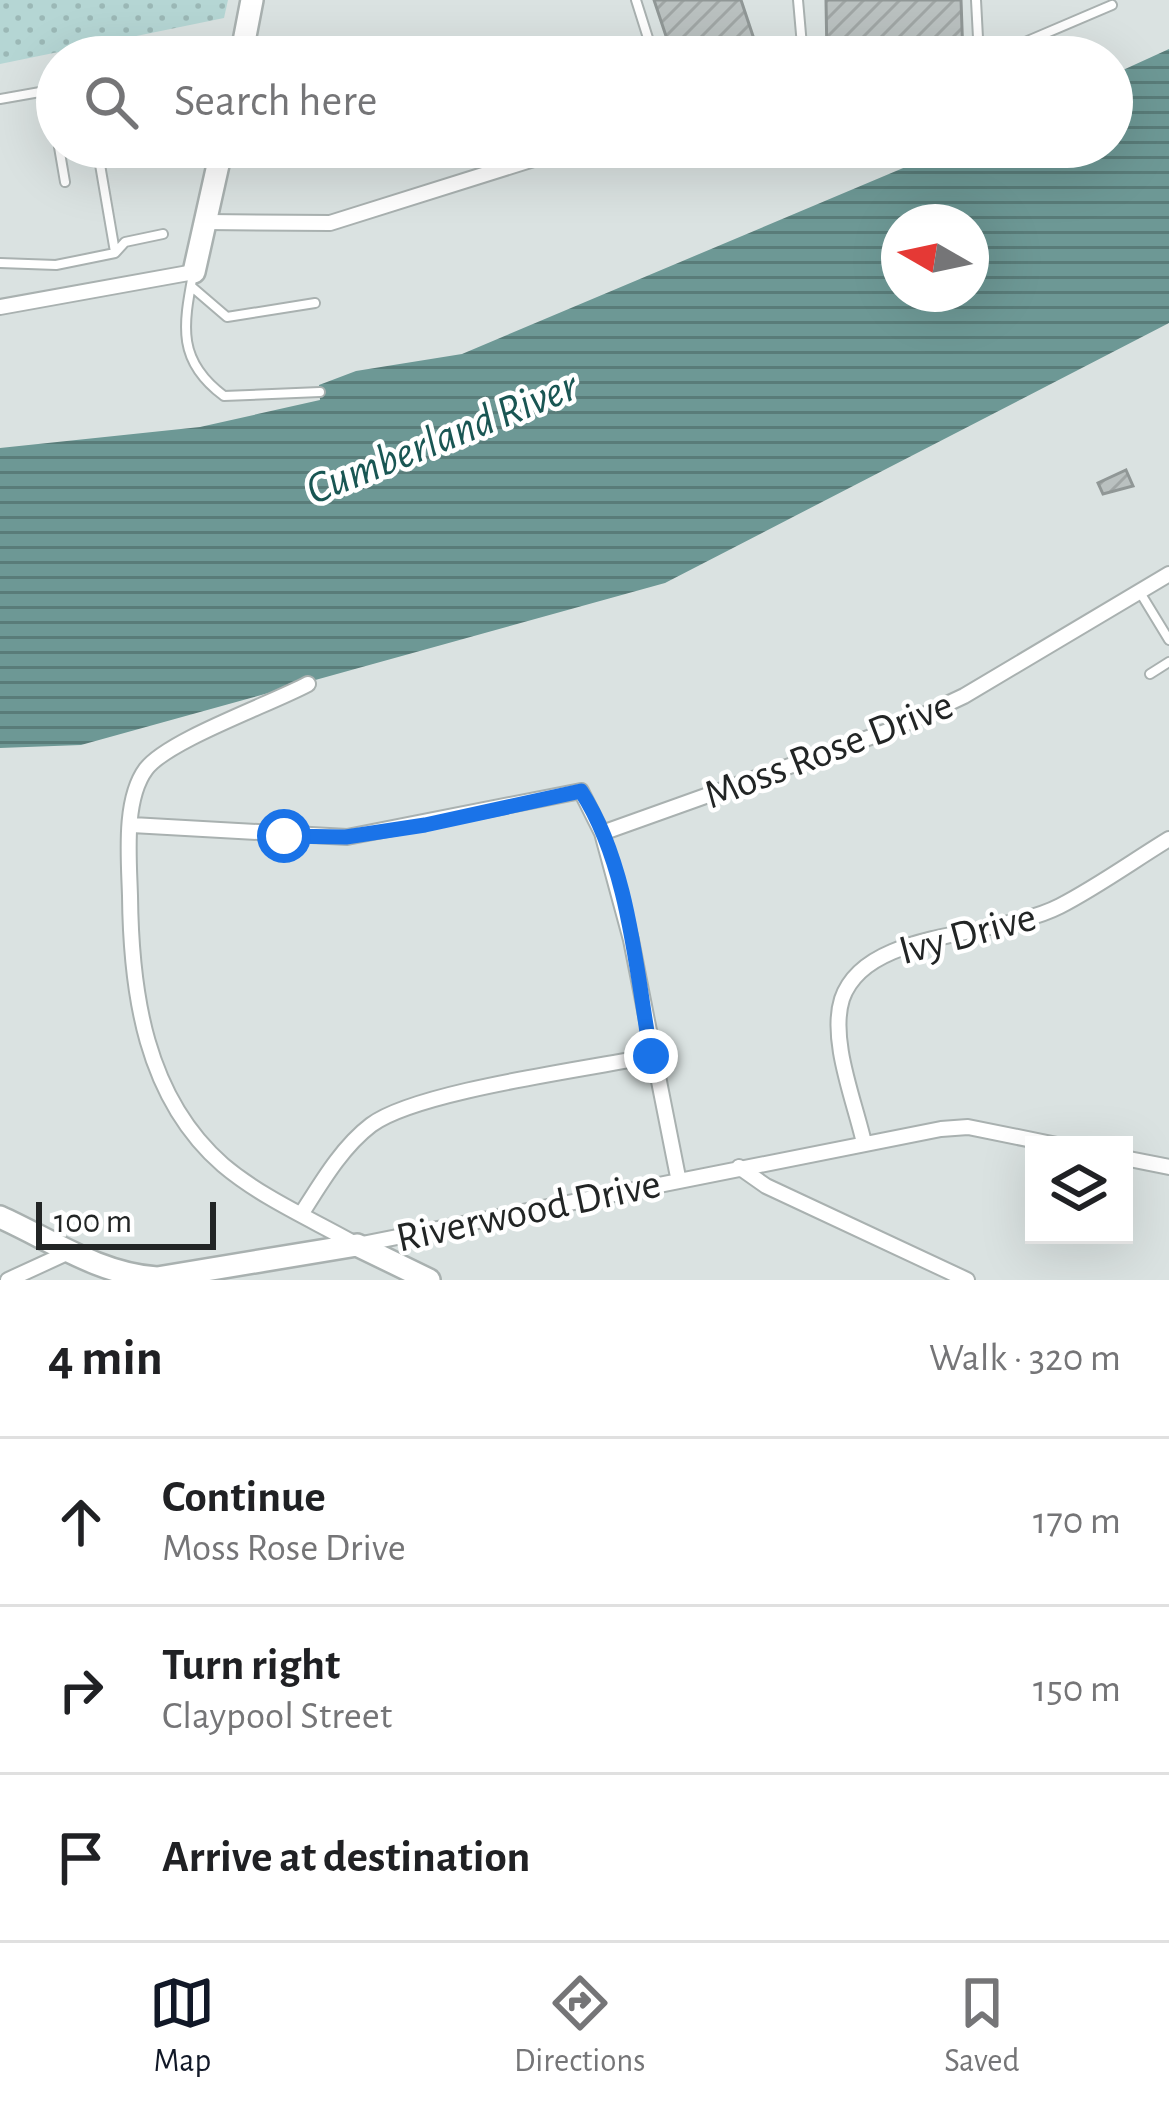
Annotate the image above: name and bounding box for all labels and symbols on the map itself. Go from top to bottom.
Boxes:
north arrow [881,204,989,312]
water label: Cumberland River [300,363,585,513]
street label: Moss Rose Drive [699,683,959,817]
route start [257,809,311,863]
street label: Ivy Drive [894,896,1041,972]
route end [624,1029,678,1083]
street label: Riverwood Drive [392,1162,664,1259]
scale bar [36,1196,216,1249]

